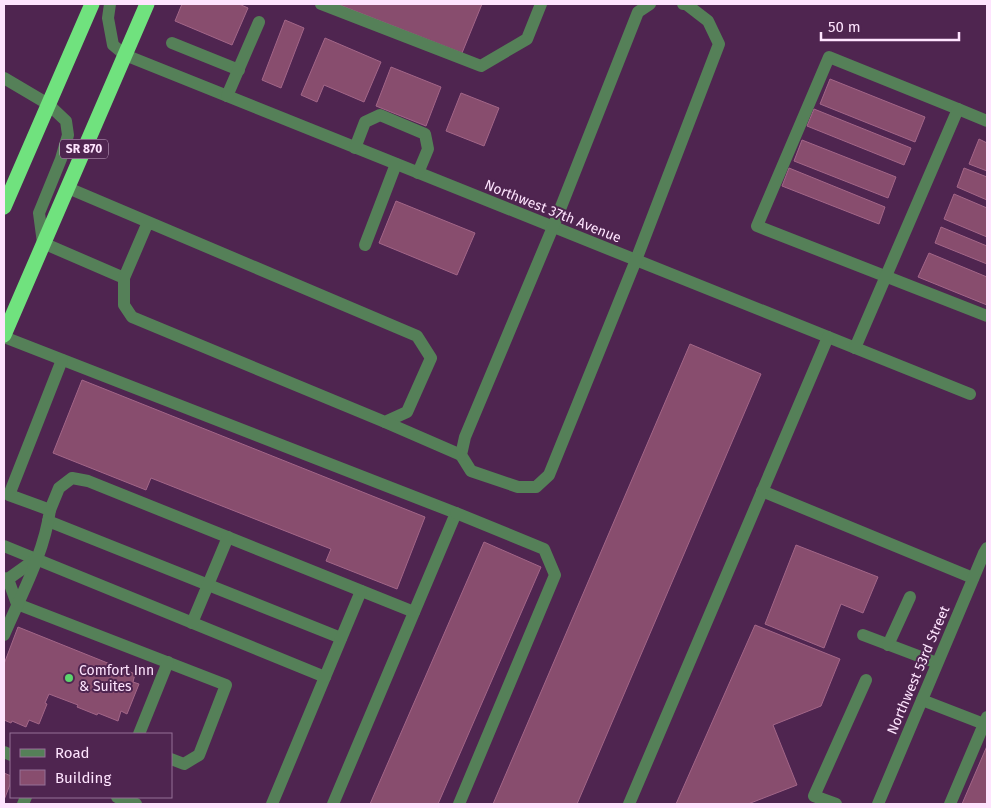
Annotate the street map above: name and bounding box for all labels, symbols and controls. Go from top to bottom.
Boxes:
scale bar [821,10,958,42]
text: 50 m [828,18,861,36]
road number: SR 870 [60,140,108,158]
street label: Northwest 37th Avenue [482,176,624,247]
street label: Northwest 53rd Street [884,602,954,737]
place label: Comfort Inn & Suites [79,662,154,695]
marker: Comfort Inn & Suites [63,672,75,684]
legend [10,733,172,798]
text: Road [55,744,90,762]
text: Building [55,769,111,787]

